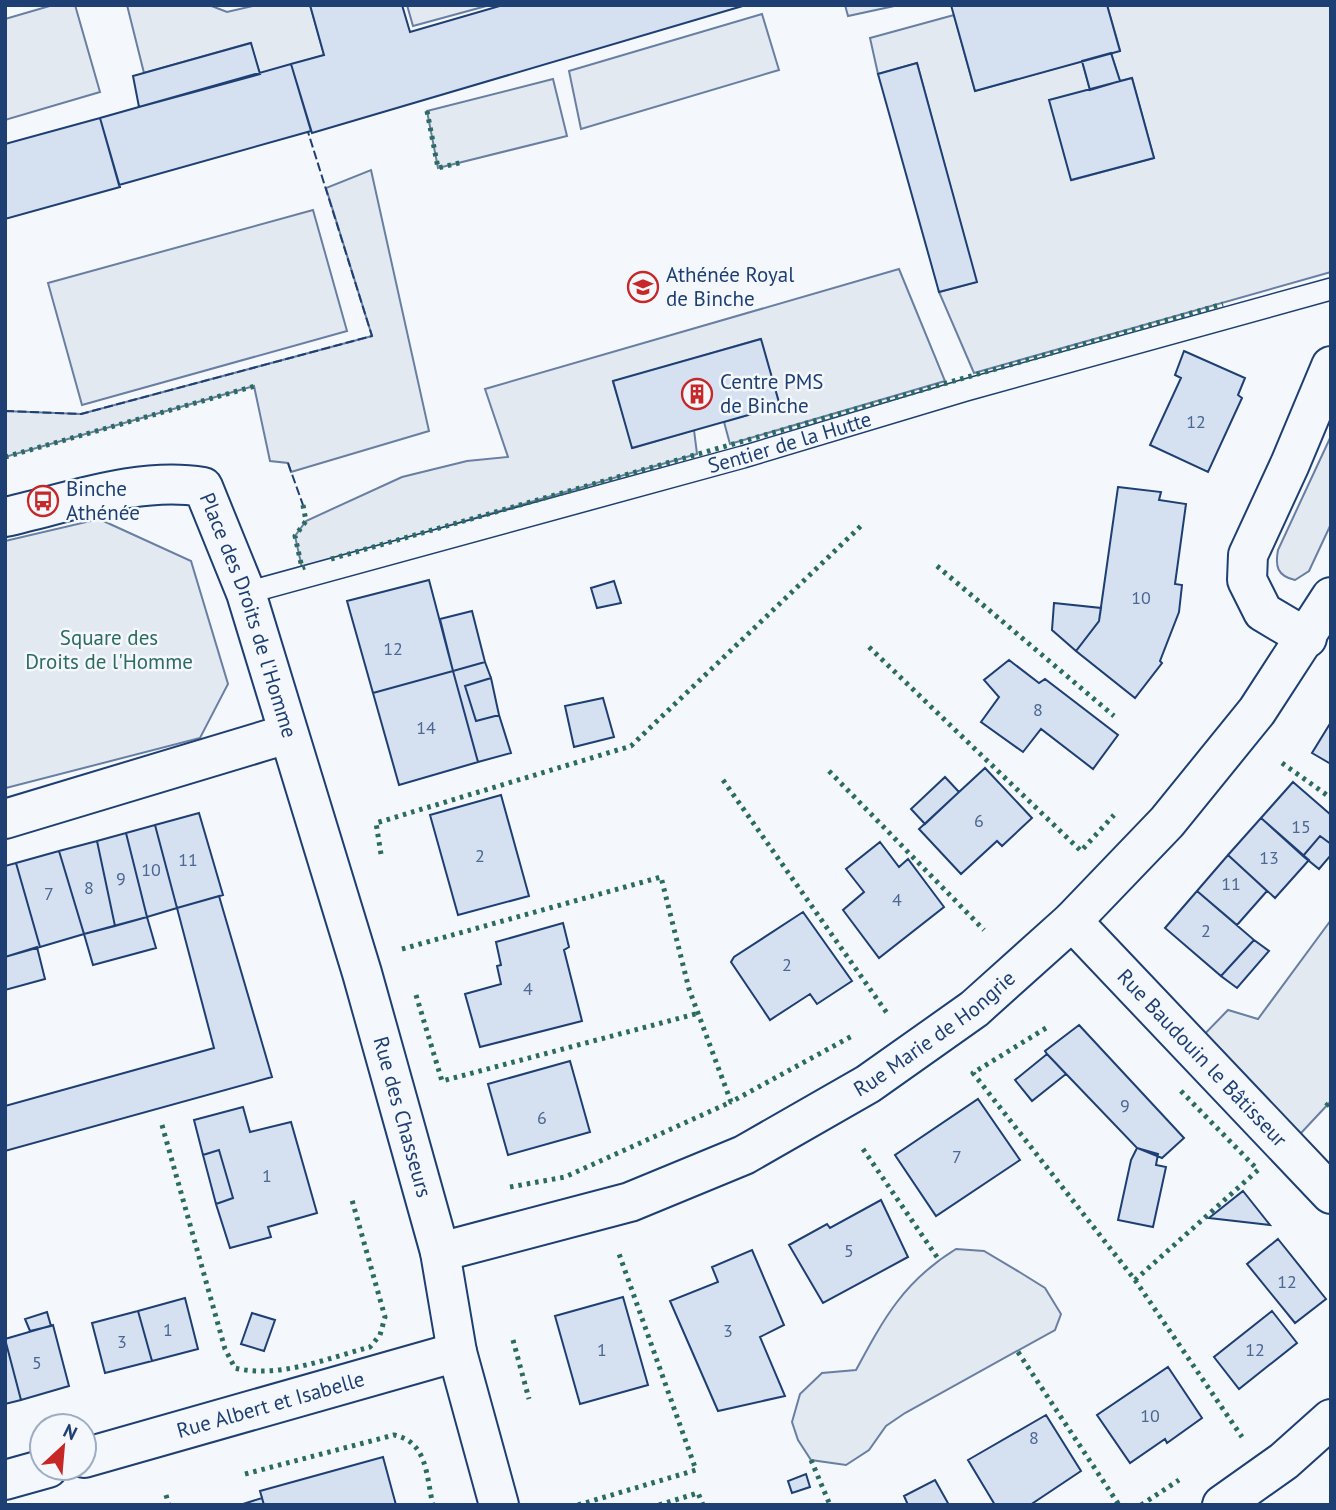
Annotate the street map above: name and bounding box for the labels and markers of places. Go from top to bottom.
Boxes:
place label: Athénée Royal de Binche [666,261,794,312]
school or university icon: Athénée Royal de Binche [626,270,660,304]
place label: Centre PMS de Binche [720,368,823,419]
building icon: Centre PMS de Binche [680,377,714,411]
place label: Binche Athénée [66,475,140,526]
bus stop icon: Binche Athénée [26,484,60,518]

